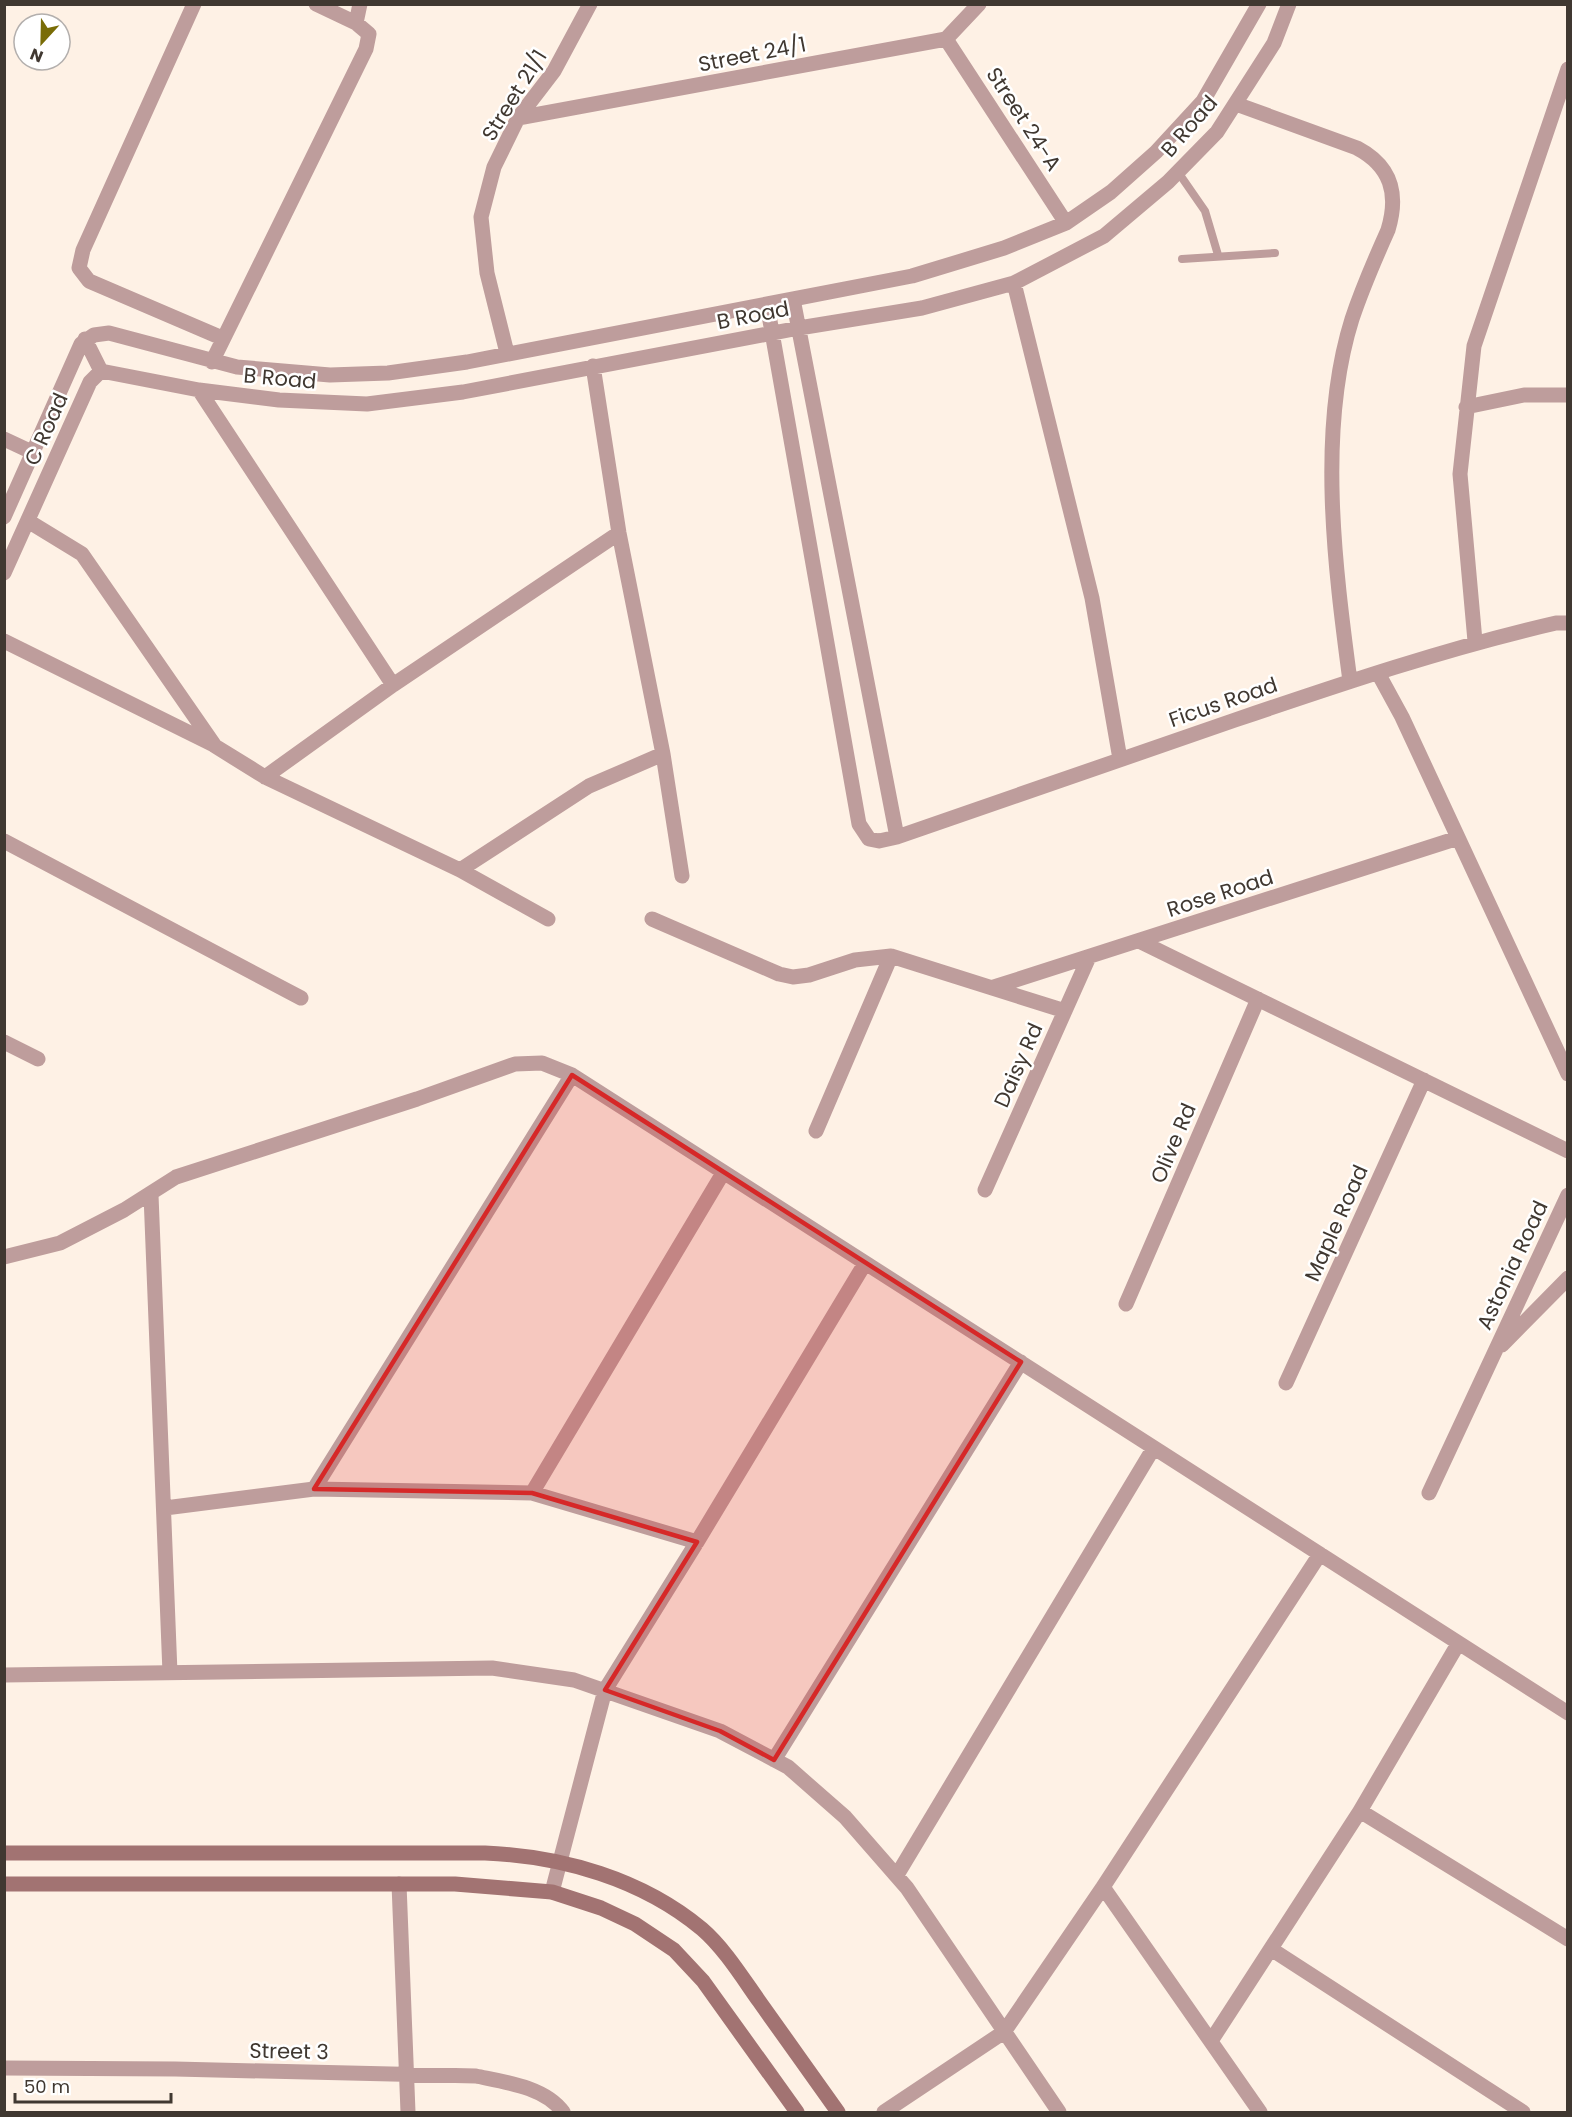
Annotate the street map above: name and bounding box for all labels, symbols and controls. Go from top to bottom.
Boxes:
north arrow [12,12,72,72]
street label: Street 24/1 [696,29,808,79]
text: N [27,43,46,68]
street label: Street 21/1 [475,44,553,146]
street label: Street 24-A [980,62,1068,176]
street label: B Road [1154,89,1224,163]
street label: B Road [714,294,792,336]
street label: B Road [242,360,318,396]
street label: C Road [17,388,75,470]
street label: Ficus Road [1165,670,1281,734]
street label: Rose Road [1163,862,1277,924]
street label: Daisy Rd [987,1018,1049,1112]
street label: Olive Rd [1143,1099,1203,1187]
street label: Maple Road [1297,1160,1375,1286]
street label: Astonia Road [1469,1196,1555,1334]
street label: Street 3 [249,2036,329,2066]
scale bar [15,2066,171,2104]
text: 50 m [24,2074,70,2099]

